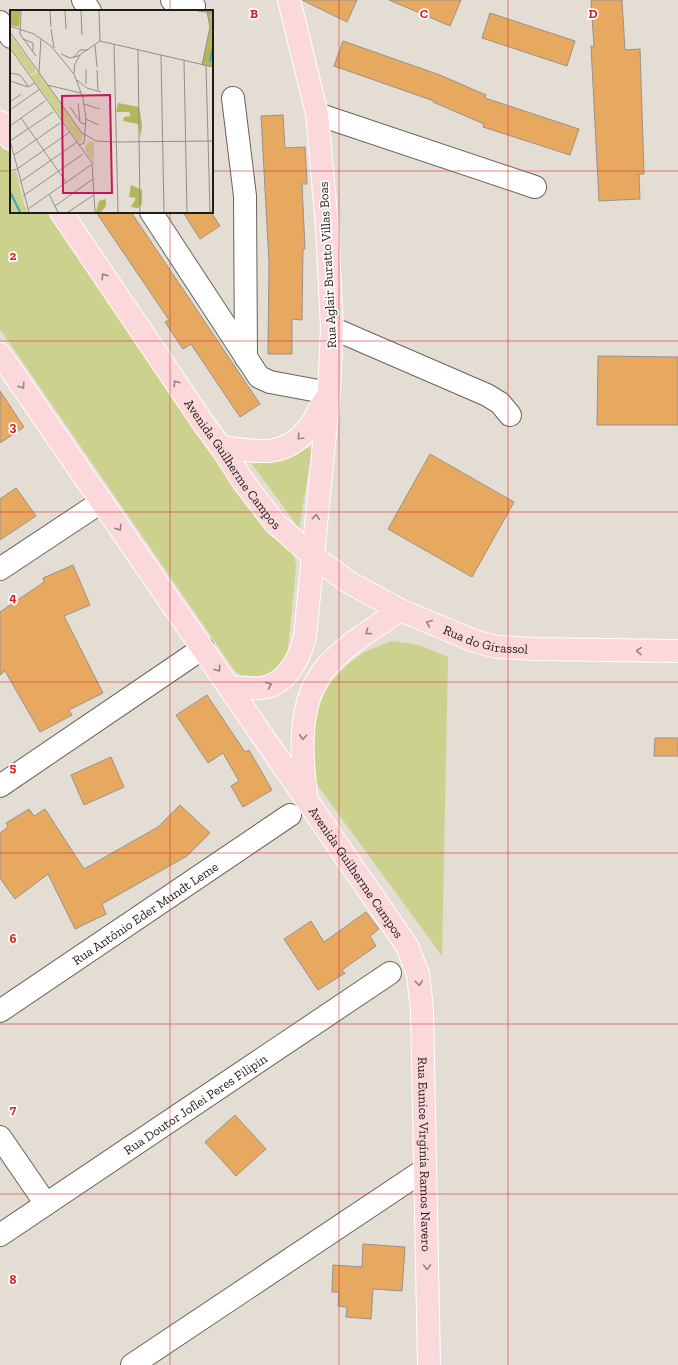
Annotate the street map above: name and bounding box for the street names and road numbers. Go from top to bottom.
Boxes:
street label: Rua Aglair Buratto Villas Boas [316,181,339,349]
street label: Avenida Guilherme Campos [181,396,284,533]
street label: Rua do Girassol [441,622,529,657]
street label: Avenida Guilherme Campos [306,804,406,941]
street label: Rua Antônio Eder Mundt Leme [69,859,221,968]
street label: Rua Doutor Joflei Peres Filipin [121,1051,270,1158]
street label: Rua Eunice Virgínia Ramos Navero [415,1057,434,1252]

